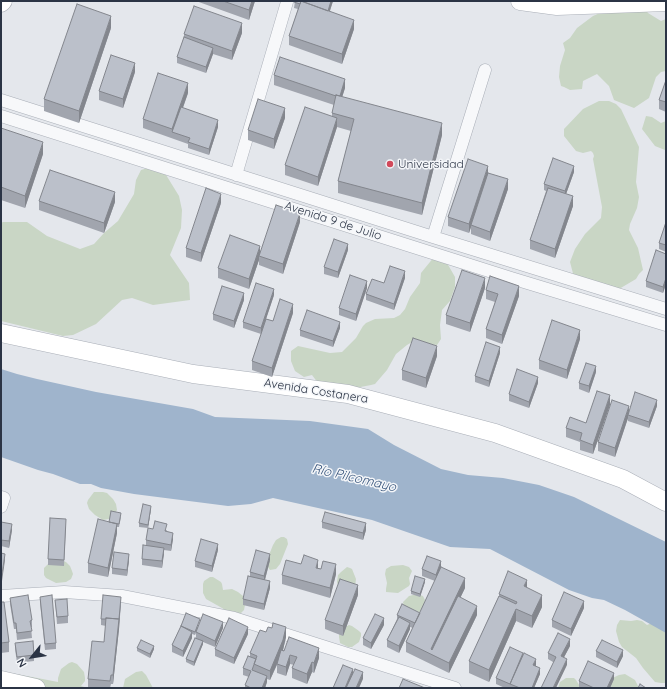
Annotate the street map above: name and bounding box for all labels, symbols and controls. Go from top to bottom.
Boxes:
place label: Universidad [398,157,464,171]
marker: Universidad [385,159,395,169]
street label: Avenida 9 de Julio [283,198,383,244]
street label: Avenida Costanera [263,376,369,406]
water label: Río Pilcomayo [310,461,398,495]
north arrow [12,637,52,677]
text: N [14,656,30,670]

